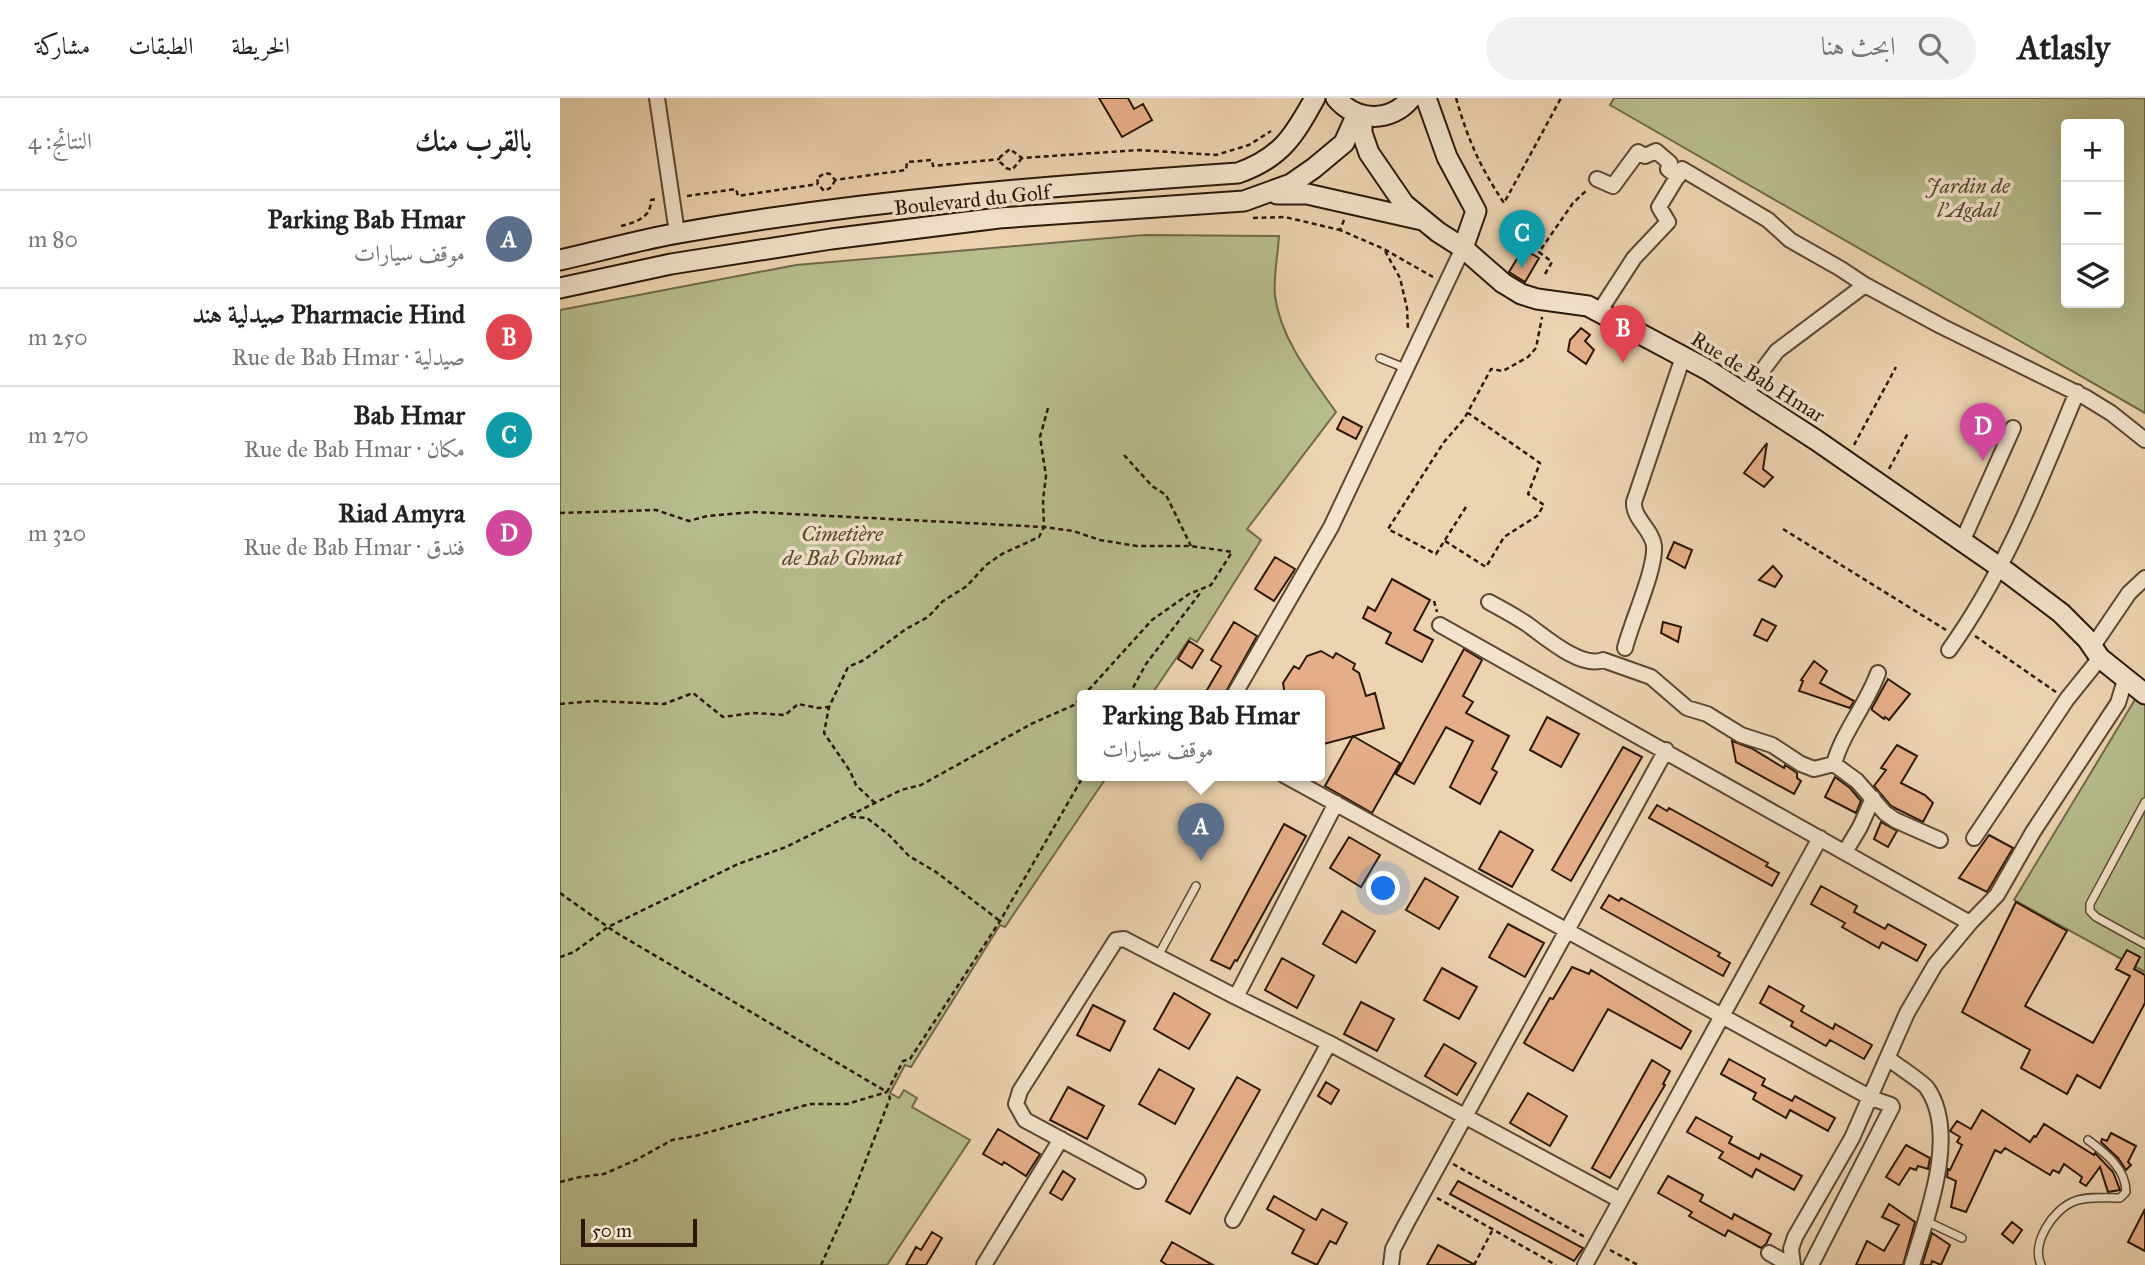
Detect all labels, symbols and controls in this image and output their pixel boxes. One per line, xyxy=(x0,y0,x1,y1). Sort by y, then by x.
search box xyxy=(1486,17,1976,80)
text: Atlasly xyxy=(2018,28,2110,68)
icon: search xyxy=(1914,29,1952,67)
text: ابحث هنا xyxy=(1821,30,1896,62)
text: مشاركة xyxy=(35,31,90,61)
text: الطبقات xyxy=(128,31,194,61)
text: الخريطة xyxy=(232,31,290,61)
map controls xyxy=(2061,119,2124,308)
button: + xyxy=(2061,119,2124,182)
text: بالقرب منك xyxy=(415,123,532,159)
text: النتائج: 4 xyxy=(28,127,92,155)
park label: Jardin de l'Agdal xyxy=(1925,173,2011,223)
street label: Boulevard du Golf xyxy=(893,179,1054,221)
button: − xyxy=(2061,182,2124,245)
text: Parking Bab Hmar xyxy=(268,203,465,235)
pin: C xyxy=(1499,210,1545,268)
text: 80 m xyxy=(28,225,78,253)
text: A xyxy=(501,225,517,253)
text: موقف سيارات xyxy=(354,239,465,267)
button: layers xyxy=(2061,245,2124,308)
text: Pharmacie Hind صيدلية هند xyxy=(192,298,465,330)
pin: B xyxy=(1600,305,1646,363)
text: 250 m xyxy=(28,323,88,351)
text: B xyxy=(501,323,517,351)
street label: Rue de Bab Hmar xyxy=(1686,325,1830,429)
text: صيدلية · Rue de Bab Hmar xyxy=(232,343,465,371)
text: Bab Hmar xyxy=(354,399,465,431)
pin: D xyxy=(1960,403,2006,461)
text: 270 m xyxy=(28,421,89,449)
text: C xyxy=(501,421,517,449)
text: مكان · Rue de Bab Hmar xyxy=(244,435,465,463)
text: Riad Amyra xyxy=(338,497,465,529)
text: 320 m xyxy=(28,519,86,547)
text: D xyxy=(500,519,518,547)
park label: Cimetière de Bab Ghmat xyxy=(781,521,903,571)
text: فندق · Rue de Bab Hmar xyxy=(244,533,465,561)
popup xyxy=(1077,690,1325,781)
text: Parking Bab Hmar xyxy=(1102,699,1300,731)
text: موقف سيارات xyxy=(1102,735,1213,763)
pin: A xyxy=(1178,803,1224,861)
your location xyxy=(1366,871,1400,905)
scale bar xyxy=(581,1216,696,1248)
text: 50 m xyxy=(592,1219,632,1242)

